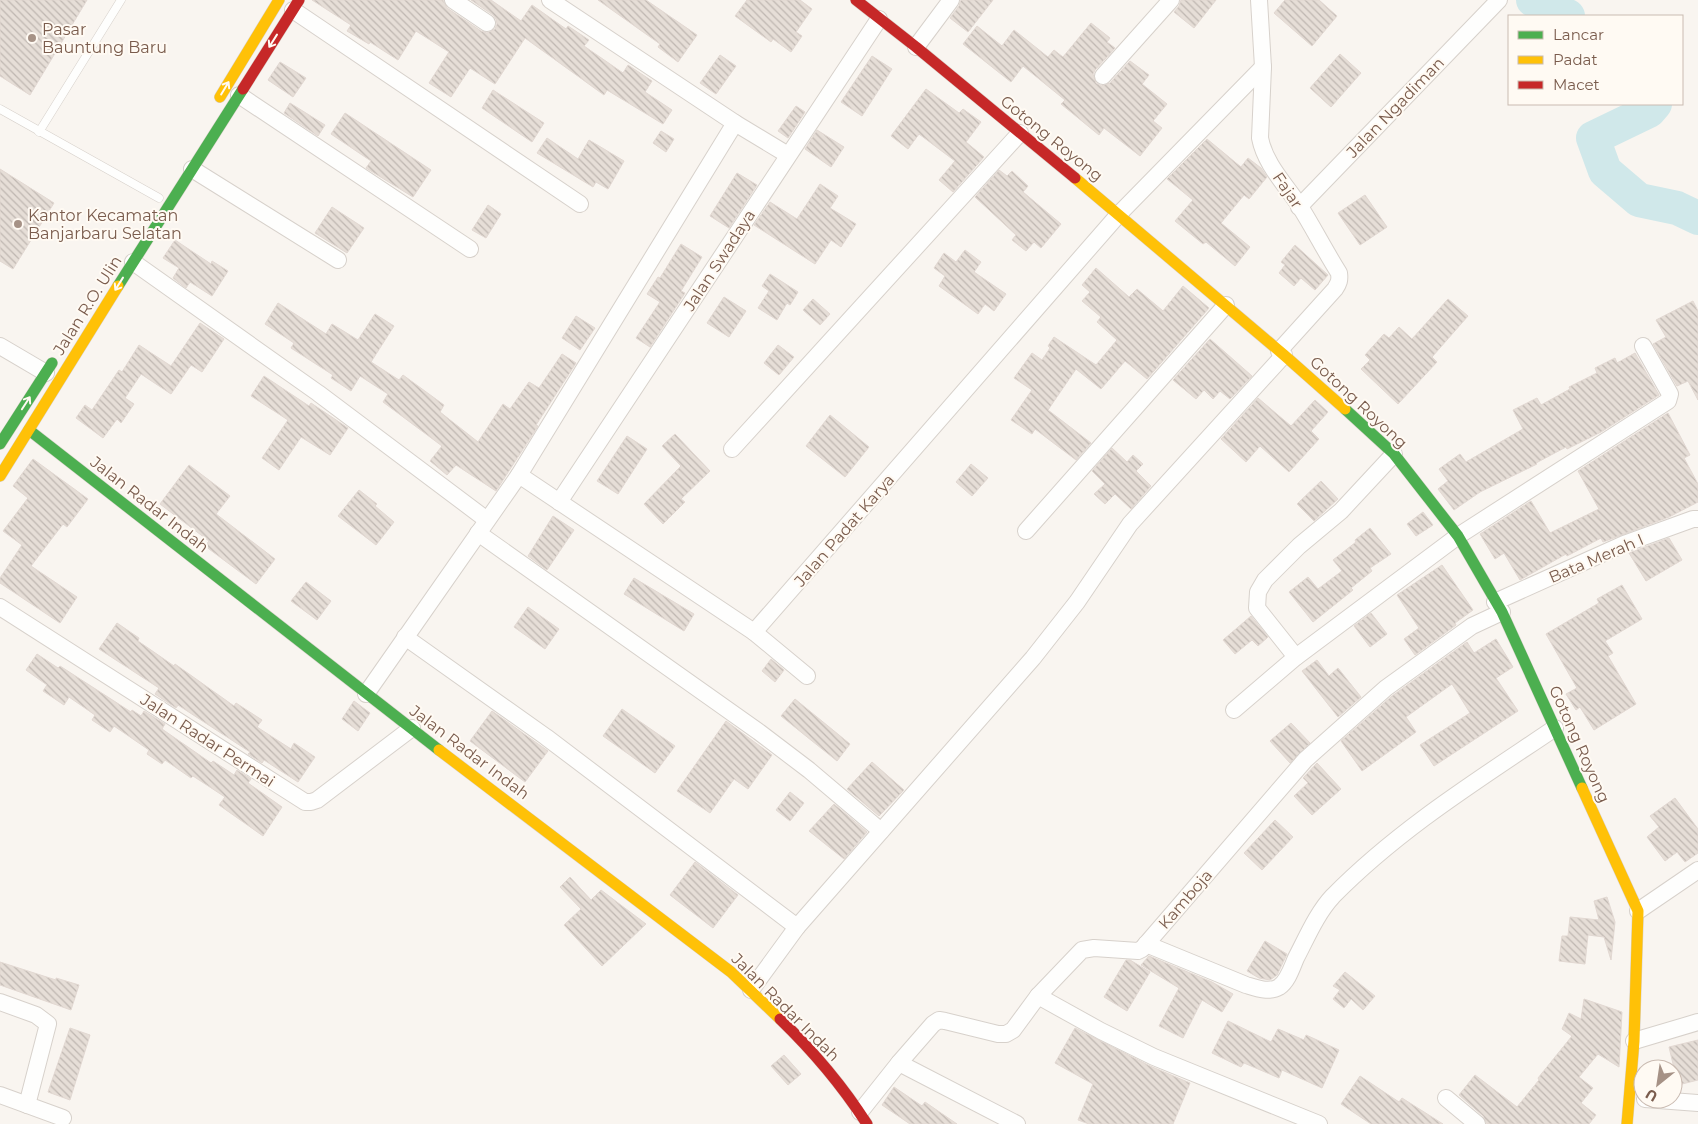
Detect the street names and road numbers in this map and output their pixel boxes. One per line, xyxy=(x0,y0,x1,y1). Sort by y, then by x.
street label: Jalan Ngadiman xyxy=(1342,53,1448,162)
street label: Gotong Royong xyxy=(997,91,1107,185)
street label: Fajar xyxy=(1269,169,1307,212)
street label: Jalan Swadaya xyxy=(679,206,759,315)
street label: Jalan R.O. Ulin xyxy=(49,252,126,359)
street label: Gotong Royong xyxy=(1306,352,1411,452)
street label: Jalan Radar Indah xyxy=(86,452,213,556)
street label: Jalan Padat Karya xyxy=(790,470,898,591)
street label: Bata Merah I xyxy=(1546,530,1647,587)
street label: Gotong Royong xyxy=(1545,683,1614,806)
street label: Jalan Radar Permai xyxy=(136,689,278,791)
street label: Jalan Radar Indah xyxy=(405,701,533,804)
street label: Kamboja xyxy=(1155,866,1216,933)
street label: Jalan Radar Indah xyxy=(727,949,844,1065)

